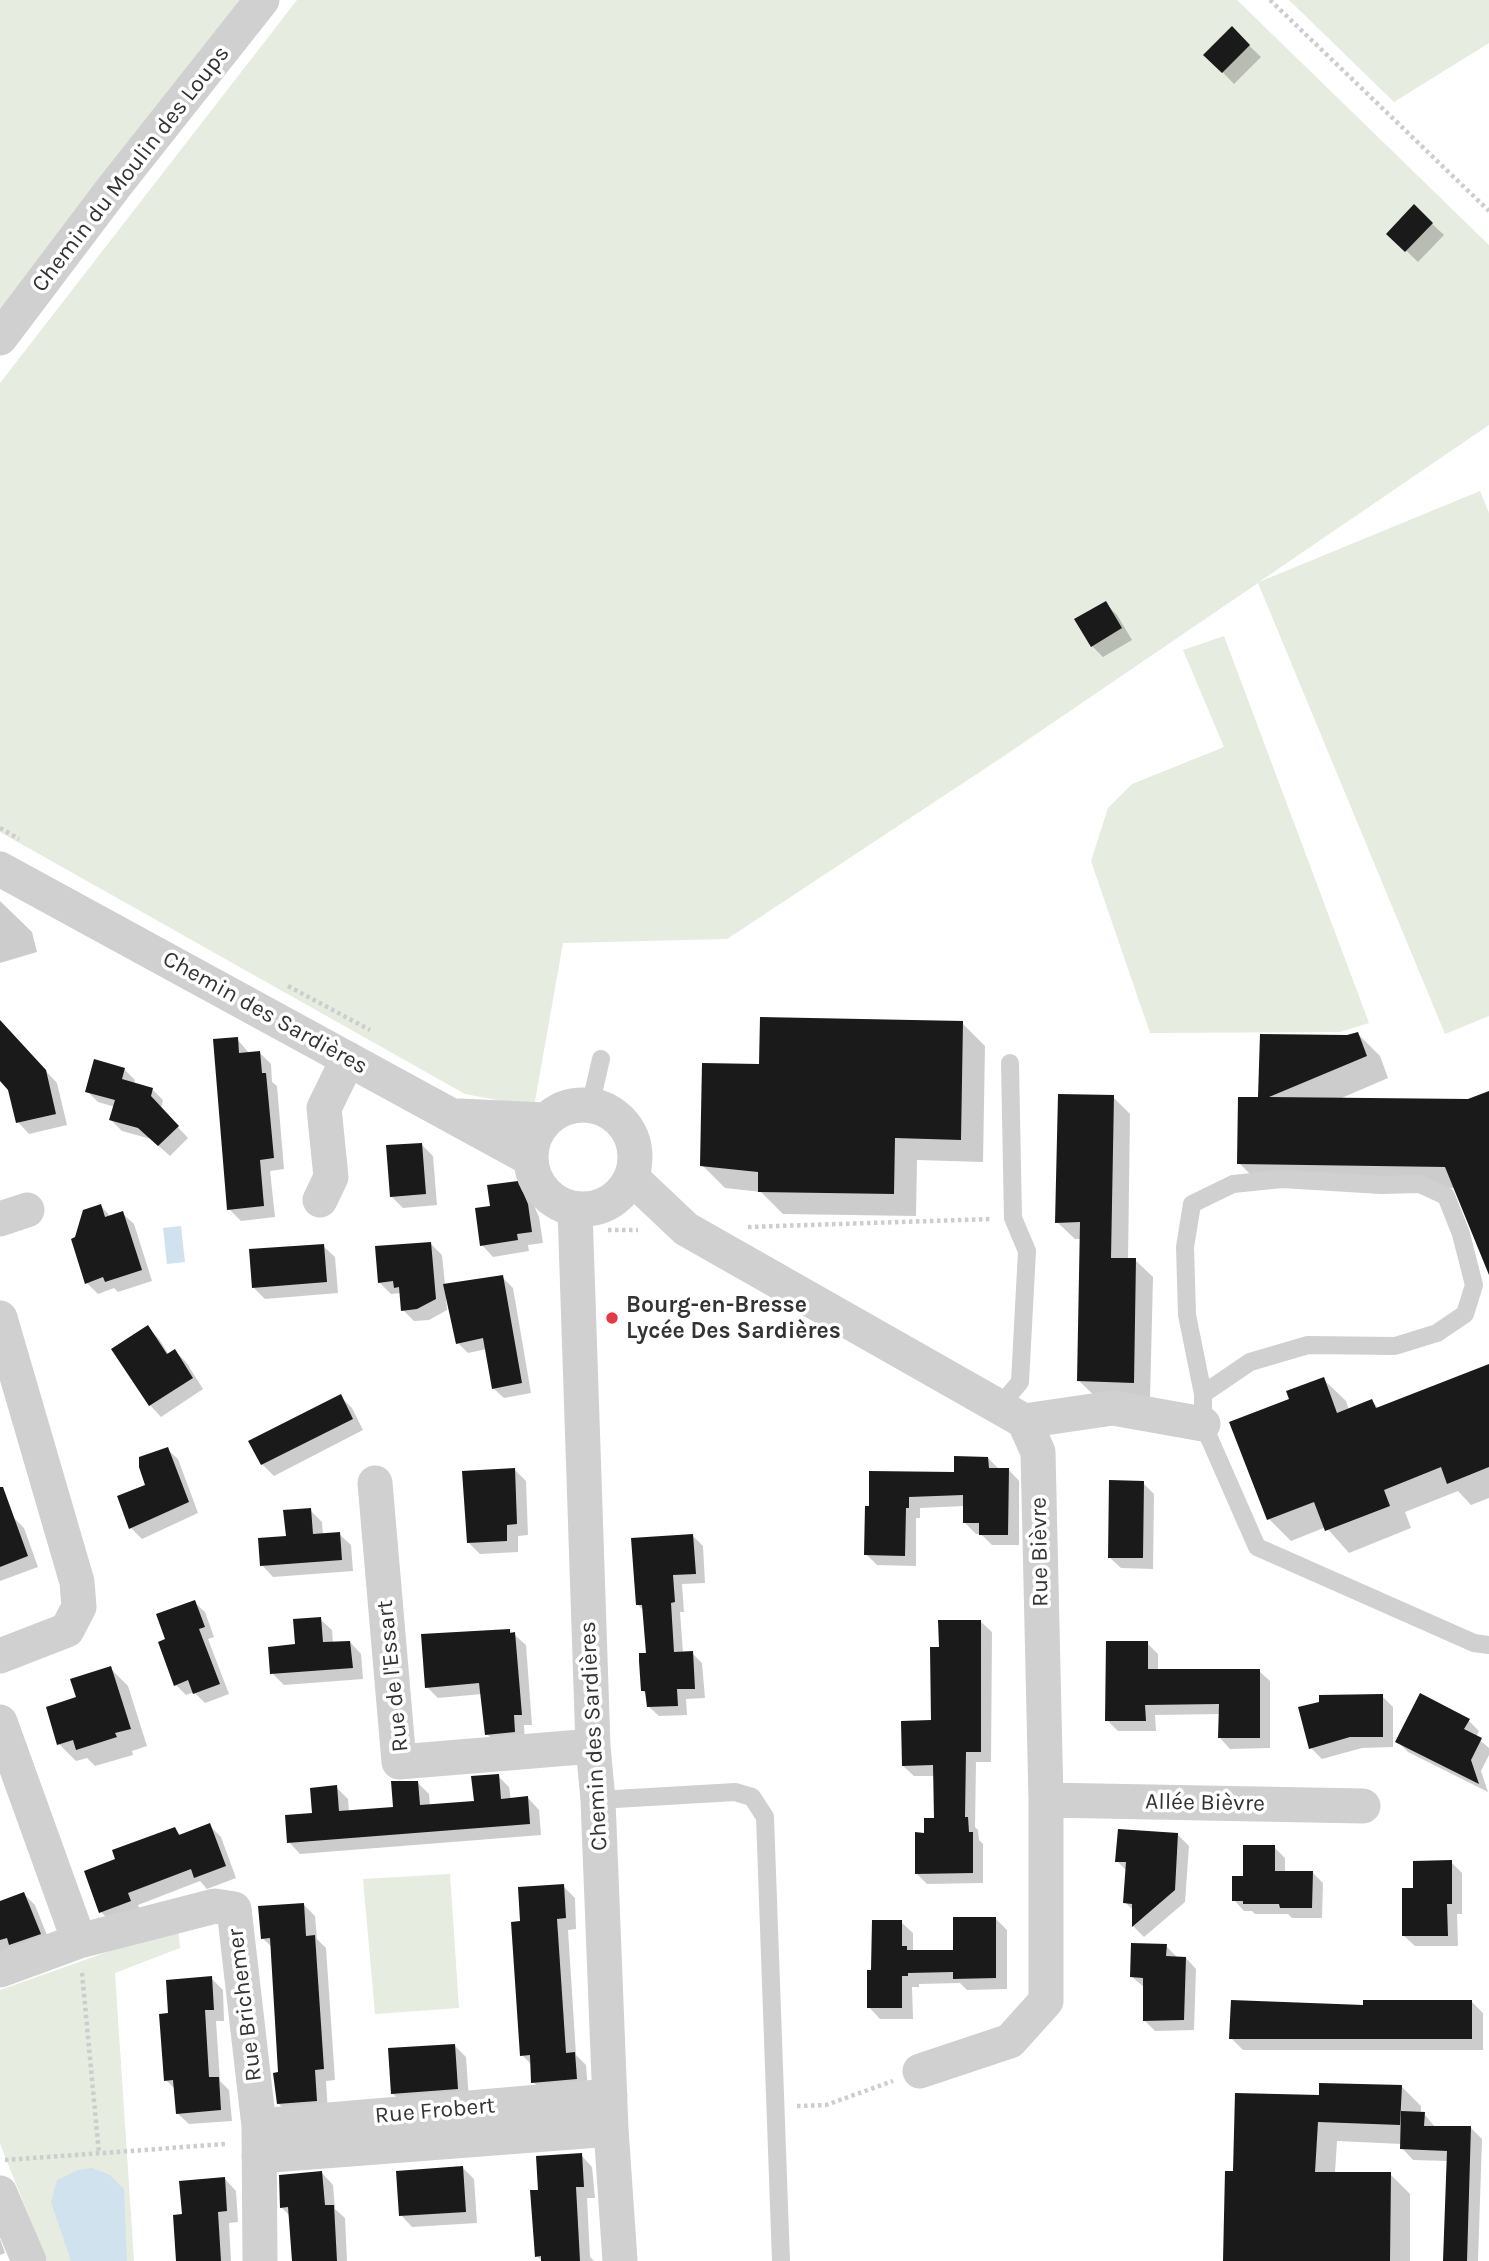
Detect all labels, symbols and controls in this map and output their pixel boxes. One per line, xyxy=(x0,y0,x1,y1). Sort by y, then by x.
street label: Chemin du Moulin des Loups xyxy=(26,40,236,298)
street label: Chemin des Sardières xyxy=(158,945,372,1081)
place label: Bourg-en-Bresse Lycée Des Sardières xyxy=(626,1291,841,1345)
marker: Bourg-en-Bresse Lycée Des Sardières xyxy=(604,1310,620,1326)
street label: Rue Bièvre xyxy=(1025,1497,1055,1607)
street label: Rue de l'Essart xyxy=(371,1599,415,1753)
street label: Chemin des Sardières xyxy=(574,1620,614,1852)
street label: Allée Bièvre xyxy=(1145,1788,1265,1818)
street label: Rue Brichemer xyxy=(222,1927,268,2083)
street label: Rue Frobert xyxy=(374,2092,496,2130)

